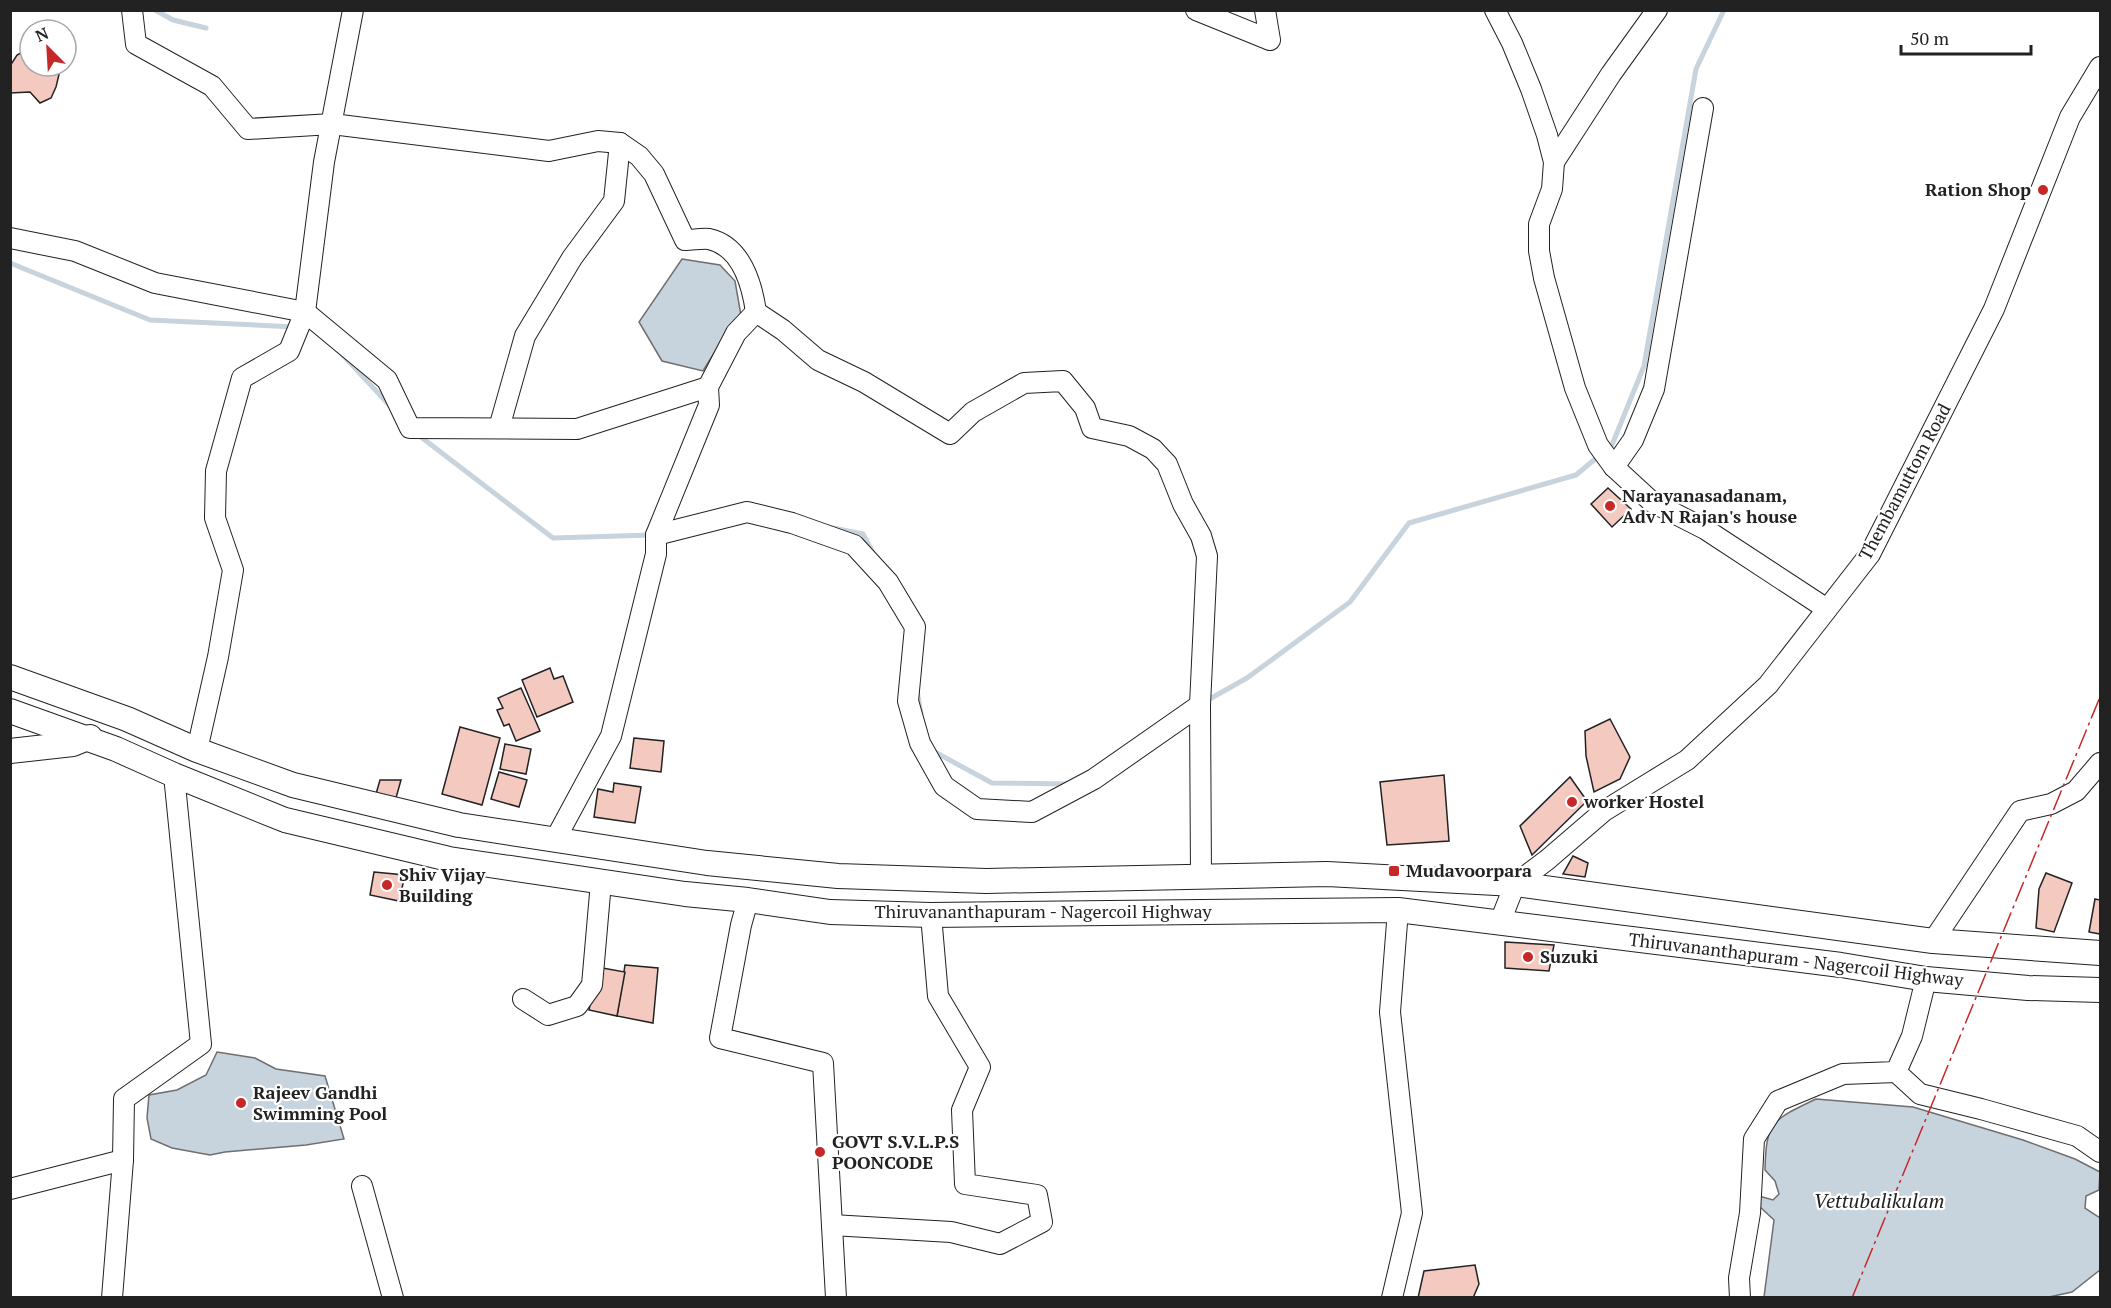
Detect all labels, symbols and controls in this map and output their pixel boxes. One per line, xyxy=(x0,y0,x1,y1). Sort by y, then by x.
north arrow xyxy=(18,18,78,78)
scale bar xyxy=(1901,18,2032,56)
text: N xyxy=(32,22,52,47)
text: 50 m xyxy=(1910,26,1950,50)
place label: Ration Shop xyxy=(1925,177,2031,201)
marker: Ration Shop xyxy=(2036,183,2050,197)
street label: Thembamuttom Road xyxy=(1853,399,1956,564)
place label: Narayanasadanam, Adv N Rajan's house xyxy=(1622,483,1798,528)
marker: Narayanasadanam, Adv N Rajan's house xyxy=(1603,499,1617,513)
place label: worker Hostel xyxy=(1583,789,1704,813)
marker: worker Hostel xyxy=(1565,795,1579,809)
place label: Mudavoorpara xyxy=(1406,858,1532,882)
place label: Shiv Vijay Building xyxy=(399,862,486,907)
marker: Mudavoorpara xyxy=(1387,864,1401,878)
marker: Shiv Vijay Building xyxy=(380,878,394,892)
street label: Thiruvananthapuram - Nagercoil Highway xyxy=(874,899,1212,923)
street label: Thiruvananthapuram - Nagercoil Highway xyxy=(1627,927,1966,992)
place label: Suzuki xyxy=(1540,944,1598,968)
marker: Suzuki xyxy=(1521,950,1535,964)
place label: Rajeev Gandhi Swimming Pool xyxy=(253,1080,387,1125)
marker: Rajeev Gandhi Swimming Pool xyxy=(234,1096,248,1110)
place label: GOVT S.V.L.P.S POONCODE xyxy=(832,1129,959,1174)
marker: GOVT S.V.L.P.S POONCODE xyxy=(813,1145,827,1159)
water label: Vettubalikulam xyxy=(1814,1187,1944,1214)

